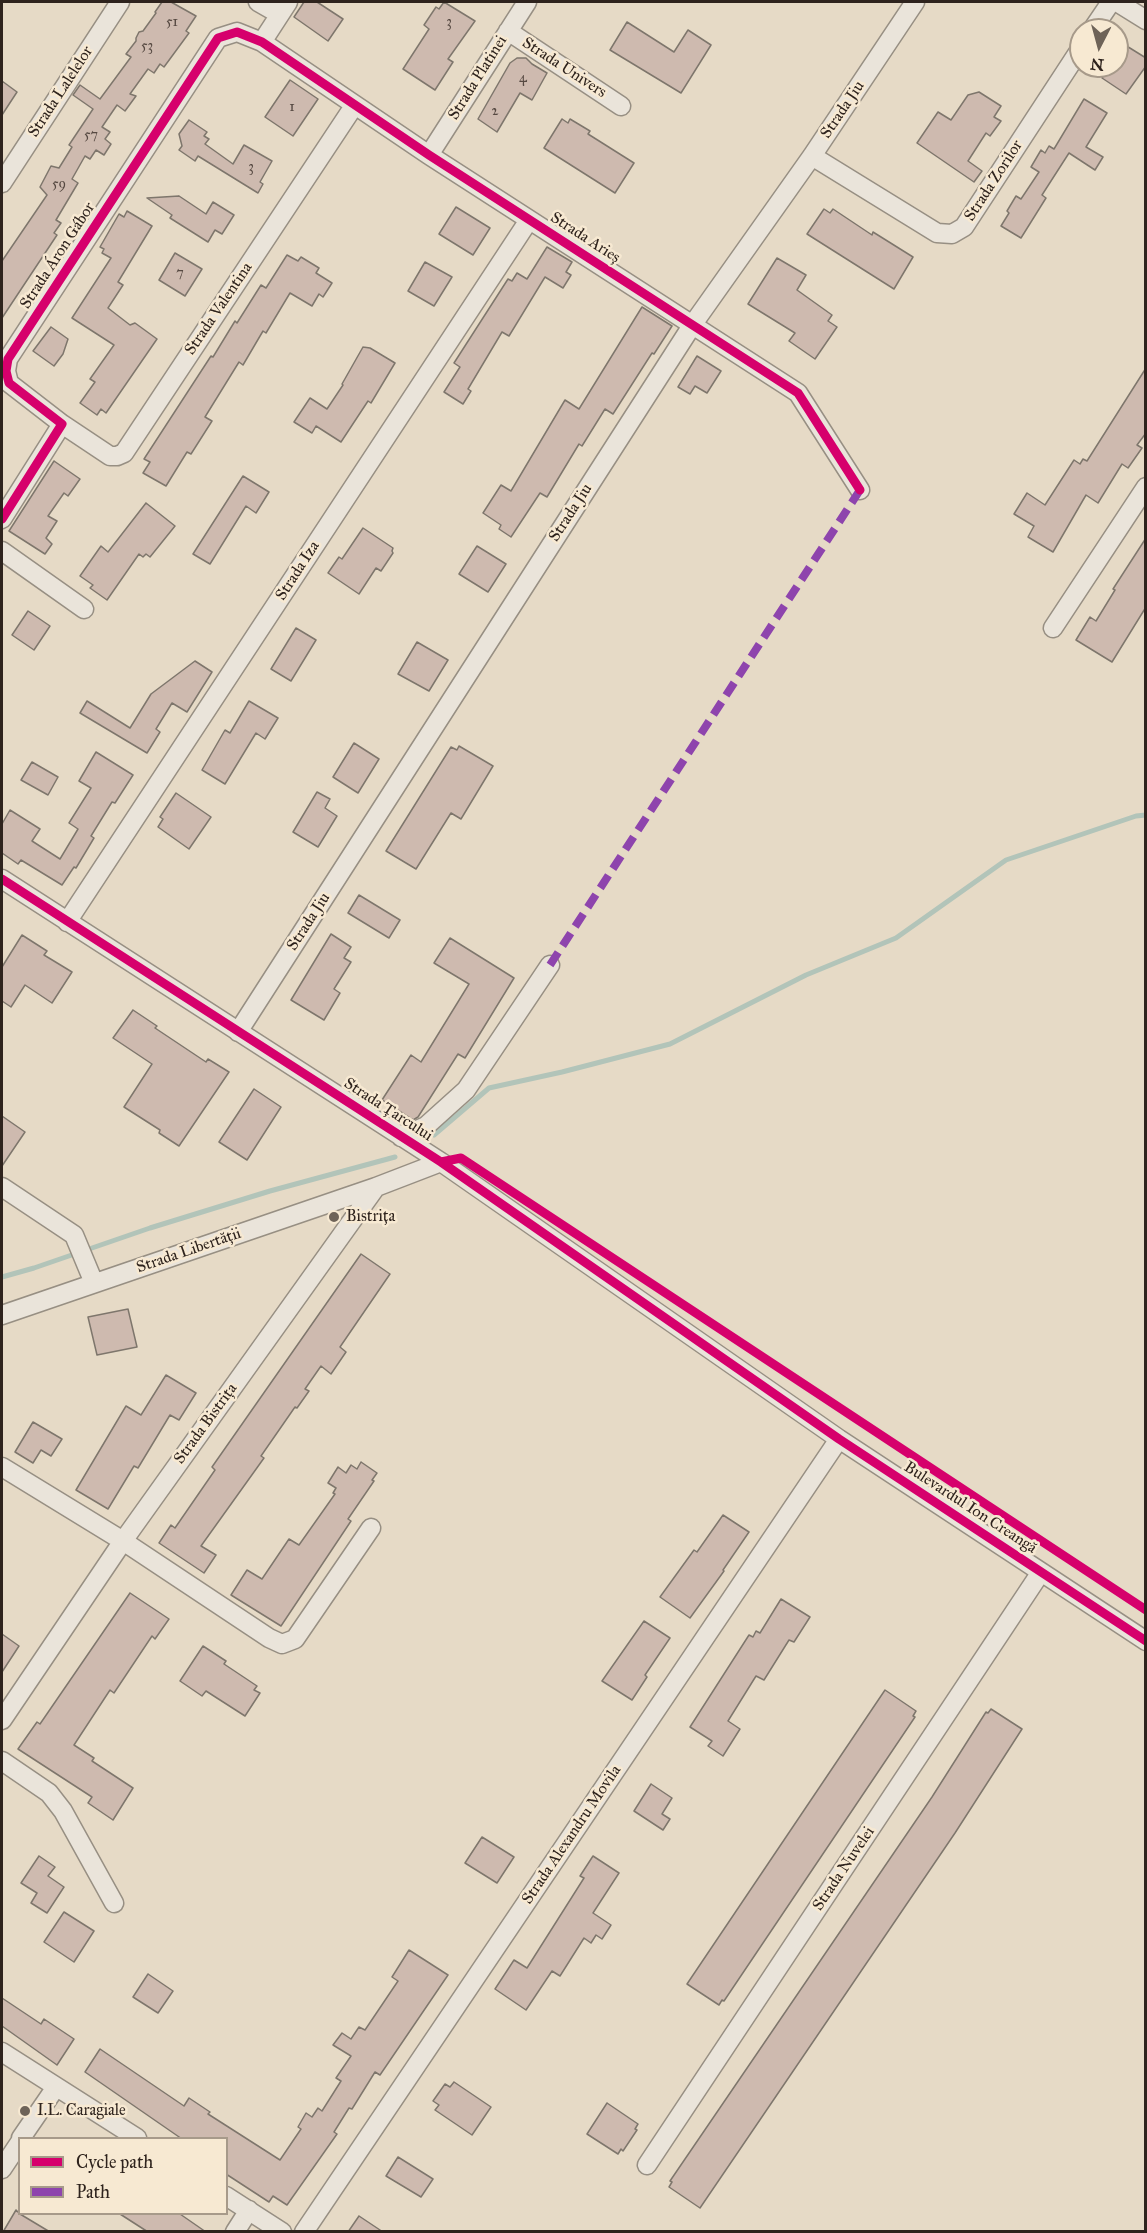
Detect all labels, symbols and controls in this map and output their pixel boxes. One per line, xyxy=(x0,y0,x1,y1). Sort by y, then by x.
house number: 51 xyxy=(166,15,178,31)
house number: 3 xyxy=(446,15,452,31)
north arrow xyxy=(1069,18,1129,78)
street label: Strada Platinei xyxy=(444,32,512,124)
street label: Strada Univers xyxy=(518,34,610,102)
house number: 53 xyxy=(141,39,153,55)
street label: Strada Lalelelor xyxy=(24,43,98,141)
text: N xyxy=(1090,54,1105,75)
house number: 4 xyxy=(519,71,527,87)
street label: Strada Jiu xyxy=(817,78,869,142)
house number: 1 xyxy=(289,100,295,116)
house number: 2 xyxy=(492,104,498,120)
house number: 57 xyxy=(84,128,98,144)
street label: Strada Zorilor xyxy=(961,137,1027,225)
house number: 3 xyxy=(248,160,254,176)
house number: 59 xyxy=(52,177,66,193)
street label: Strada Áron Gábor xyxy=(16,199,100,313)
street label: Strada Arieș xyxy=(546,208,624,268)
street label: Strada Valentina xyxy=(181,259,257,359)
house number: 7 xyxy=(176,266,184,282)
street label: Strada Jiu xyxy=(545,480,597,546)
street label: Strada Iza xyxy=(272,538,324,604)
street label: Strada Jiu xyxy=(283,889,335,955)
street label: Strada Țarcului xyxy=(340,1074,436,1146)
place label: Bistrița xyxy=(346,1207,395,1227)
marker: Bistrița xyxy=(327,1210,341,1224)
street label: Strada Libertății xyxy=(134,1224,244,1278)
street label: Strada Bistrița xyxy=(170,1380,242,1468)
street label: Bulevardul Ion Creangă xyxy=(900,1458,1040,1558)
street label: Strada Alexandru Movila xyxy=(518,1762,626,1908)
street label: Strada Nuvelei xyxy=(809,1823,879,1915)
place label: I.L. Caragiale xyxy=(37,2101,126,2121)
marker: I.L. Caragiale xyxy=(18,2104,32,2118)
legend xyxy=(18,2137,228,2215)
text: Cycle path xyxy=(76,2151,153,2173)
text: Path xyxy=(76,2181,110,2203)

